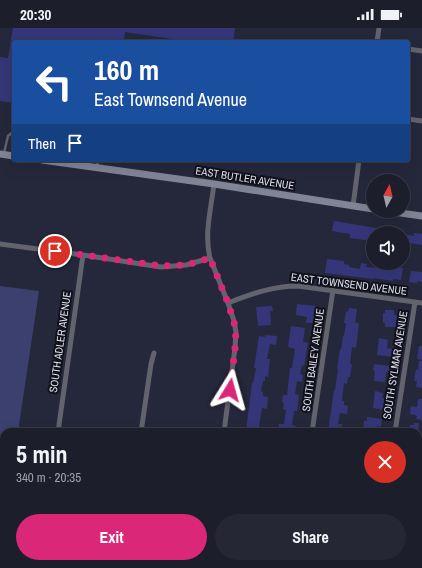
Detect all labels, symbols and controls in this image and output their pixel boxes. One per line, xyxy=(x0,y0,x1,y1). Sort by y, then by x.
text: 20:30 xyxy=(20,4,51,25)
text: 160 m xyxy=(94,51,159,89)
icon: left xyxy=(28,56,80,108)
text: East Townsend Avenue xyxy=(94,87,247,112)
icon: arrive xyxy=(64,132,86,154)
text: Then xyxy=(28,133,56,154)
street label: EAST BUTLER AVENUE xyxy=(195,163,295,193)
north arrow xyxy=(366,174,410,218)
map controls xyxy=(366,174,410,270)
button: sound xyxy=(366,226,410,270)
pin xyxy=(38,234,72,268)
icon: arrive xyxy=(44,240,66,262)
street label: EAST TOWNSEND AVENUE xyxy=(290,270,408,298)
street label: SOUTH ADLER AVENUE xyxy=(46,290,74,394)
street label: SOUTH BAILEY AVENUE xyxy=(299,308,327,412)
street label: SOUTH SYLMAR AVENUE xyxy=(380,310,410,420)
position arrow xyxy=(209,369,251,411)
text: 5 min xyxy=(16,438,67,470)
button: close xyxy=(364,441,406,483)
text: 340 m · 20:35 xyxy=(16,469,81,486)
button: Exit xyxy=(16,514,207,560)
button: Share xyxy=(215,514,406,560)

